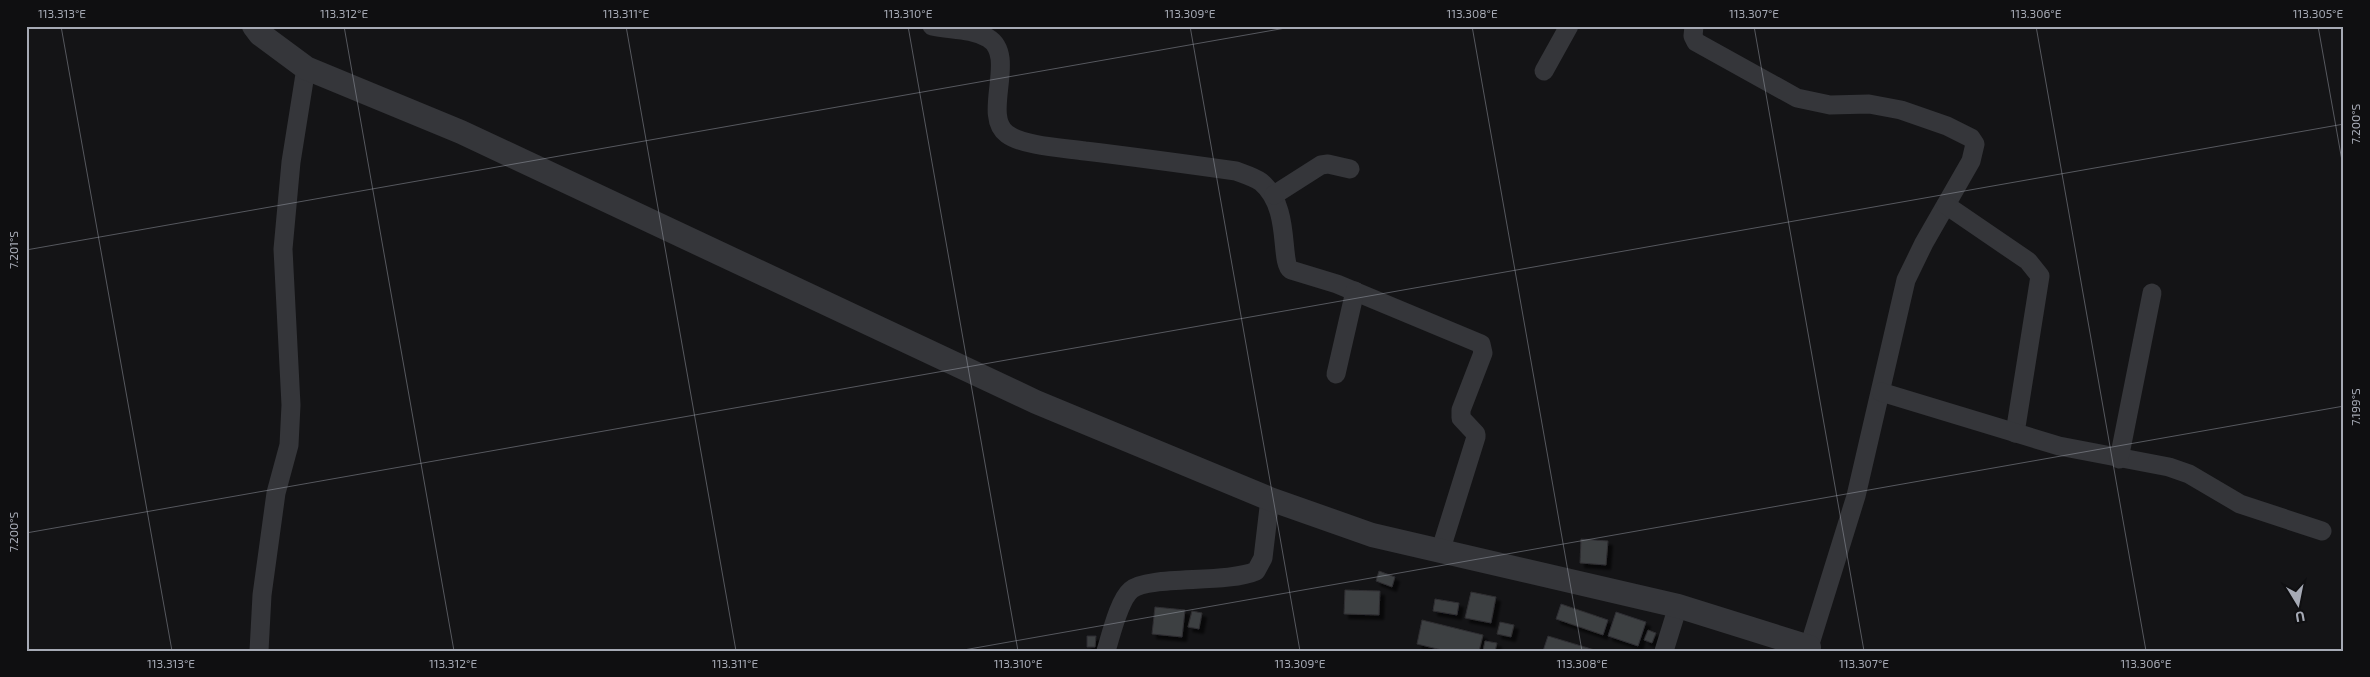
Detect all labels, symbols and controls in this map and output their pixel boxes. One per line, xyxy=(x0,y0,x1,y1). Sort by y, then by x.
text: 113.313°E xyxy=(38,6,86,20)
text: 113.312°E xyxy=(320,6,368,20)
text: 113.311°E xyxy=(603,6,649,20)
text: 113.310°E xyxy=(884,6,933,20)
text: 113.309°E xyxy=(1165,6,1216,20)
text: 113.308°E xyxy=(1446,6,1498,20)
text: 113.307°E xyxy=(1729,6,1779,20)
text: 113.306°E xyxy=(2011,6,2062,20)
text: 113.305°E xyxy=(2293,6,2343,20)
text: 7.200°S xyxy=(2348,103,2362,144)
text: 7.201°S xyxy=(6,231,20,269)
text: 7.199°S xyxy=(2348,388,2362,426)
text: 7.200°S xyxy=(6,511,20,552)
north arrow xyxy=(2272,580,2322,630)
text: U xyxy=(2294,608,2307,627)
text: 113.313°E xyxy=(147,656,195,670)
text: 113.312°E xyxy=(429,656,477,670)
text: 113.311°E xyxy=(712,656,758,670)
text: 113.310°E xyxy=(994,656,1043,670)
text: 113.309°E xyxy=(1275,656,1326,670)
text: 113.308°E xyxy=(1556,656,1608,670)
text: 113.307°E xyxy=(1839,656,1889,670)
text: 113.306°E xyxy=(2121,656,2172,670)

